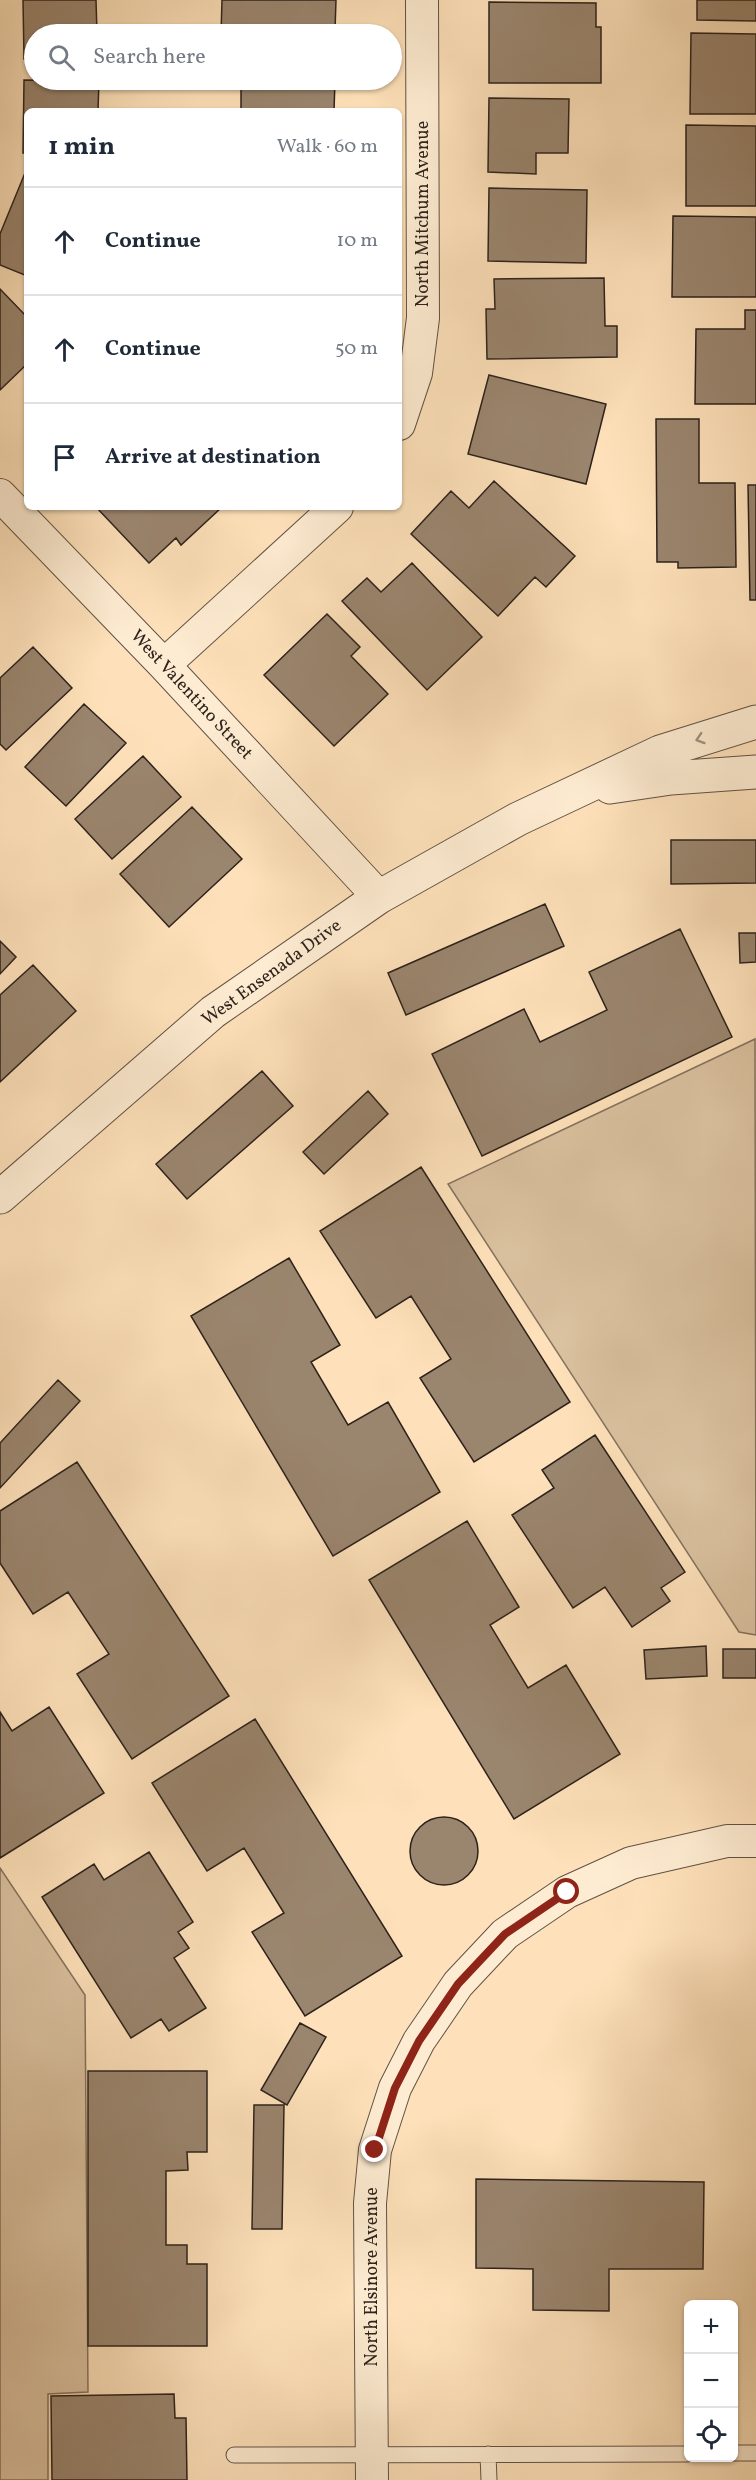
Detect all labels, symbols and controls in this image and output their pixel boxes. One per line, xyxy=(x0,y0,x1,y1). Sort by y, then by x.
search box xyxy=(24,24,402,90)
icon: search xyxy=(45,41,78,74)
text: Search here xyxy=(93,42,206,73)
street label: North Mitchum Avenue xyxy=(411,121,436,307)
text: 1 min xyxy=(48,129,115,165)
text: Walk · 60 m xyxy=(277,133,378,161)
icon: ahead xyxy=(48,225,81,258)
text: Continue xyxy=(105,226,201,257)
text: 10 m xyxy=(337,227,378,255)
icon: ahead xyxy=(48,333,81,366)
text: Continue xyxy=(105,334,201,365)
text: 50 m xyxy=(335,335,378,363)
icon: arrive xyxy=(48,441,81,474)
text: Arrive at destination xyxy=(105,442,321,473)
street label: West Valentino Street xyxy=(124,625,258,765)
one-way arrow xyxy=(695,731,706,744)
street label: West Ensenada Drive xyxy=(197,914,347,1032)
route start xyxy=(553,1878,579,1904)
route end xyxy=(361,2136,387,2162)
street label: North Elsinore Avenue xyxy=(360,2187,385,2367)
map controls xyxy=(684,2300,738,2462)
button: + xyxy=(684,2300,738,2354)
button: − xyxy=(684,2354,738,2408)
button: locate xyxy=(684,2408,738,2462)

